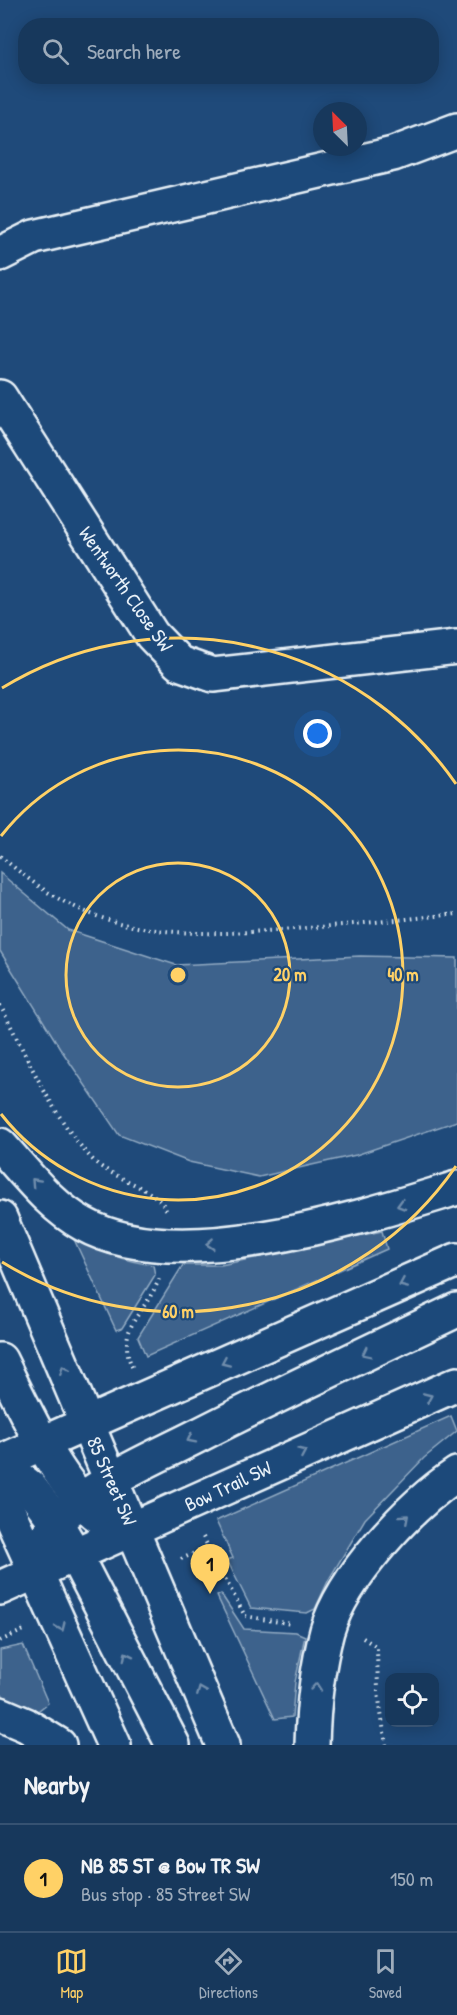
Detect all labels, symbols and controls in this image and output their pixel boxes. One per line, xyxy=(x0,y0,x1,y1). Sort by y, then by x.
search box xyxy=(18,18,439,84)
icon: search xyxy=(39,35,72,68)
text: Search here xyxy=(87,36,181,66)
north arrow xyxy=(313,102,367,156)
street label: Wentworth Close SW xyxy=(73,521,180,657)
your location xyxy=(303,719,332,748)
text: 20 m xyxy=(274,962,306,987)
text: 40 m xyxy=(387,962,419,987)
centre of rings xyxy=(168,965,188,985)
one-way arrow xyxy=(31,1178,42,1189)
one-way arrow xyxy=(396,1198,407,1210)
one-way arrow xyxy=(206,1237,215,1250)
one-way arrow xyxy=(399,1276,410,1288)
text: 60 m xyxy=(162,1299,194,1324)
one-way arrow xyxy=(362,1346,373,1358)
one-way arrow xyxy=(220,1354,231,1366)
one-way arrow xyxy=(59,1365,71,1376)
one-way arrow xyxy=(421,1392,432,1404)
street label: 85 Street SW xyxy=(81,1432,144,1530)
one-way arrow xyxy=(187,1432,198,1443)
one-way arrow xyxy=(295,1448,306,1460)
street label: Bow Trail SW xyxy=(180,1453,276,1517)
one-way arrow xyxy=(398,1514,408,1525)
pin: 1 xyxy=(190,1544,230,1594)
one-way arrow xyxy=(53,1620,65,1631)
one-way arrow xyxy=(123,1651,134,1662)
map controls xyxy=(385,1673,439,1727)
button: locate xyxy=(385,1673,439,1727)
one-way arrow xyxy=(309,1682,322,1691)
one-way arrow xyxy=(196,1686,208,1697)
text: Nearby xyxy=(24,1767,90,1802)
text: NB 85 ST @ Bow TR SW xyxy=(81,1850,260,1880)
text: 1 xyxy=(40,1865,47,1892)
text: 150 m xyxy=(390,1865,433,1892)
text: Bus stop · 85 Street SW xyxy=(81,1880,250,1907)
tab: Map xyxy=(55,1945,88,2003)
tab: Directions xyxy=(199,1945,258,2003)
tab: Saved xyxy=(369,1945,402,2003)

